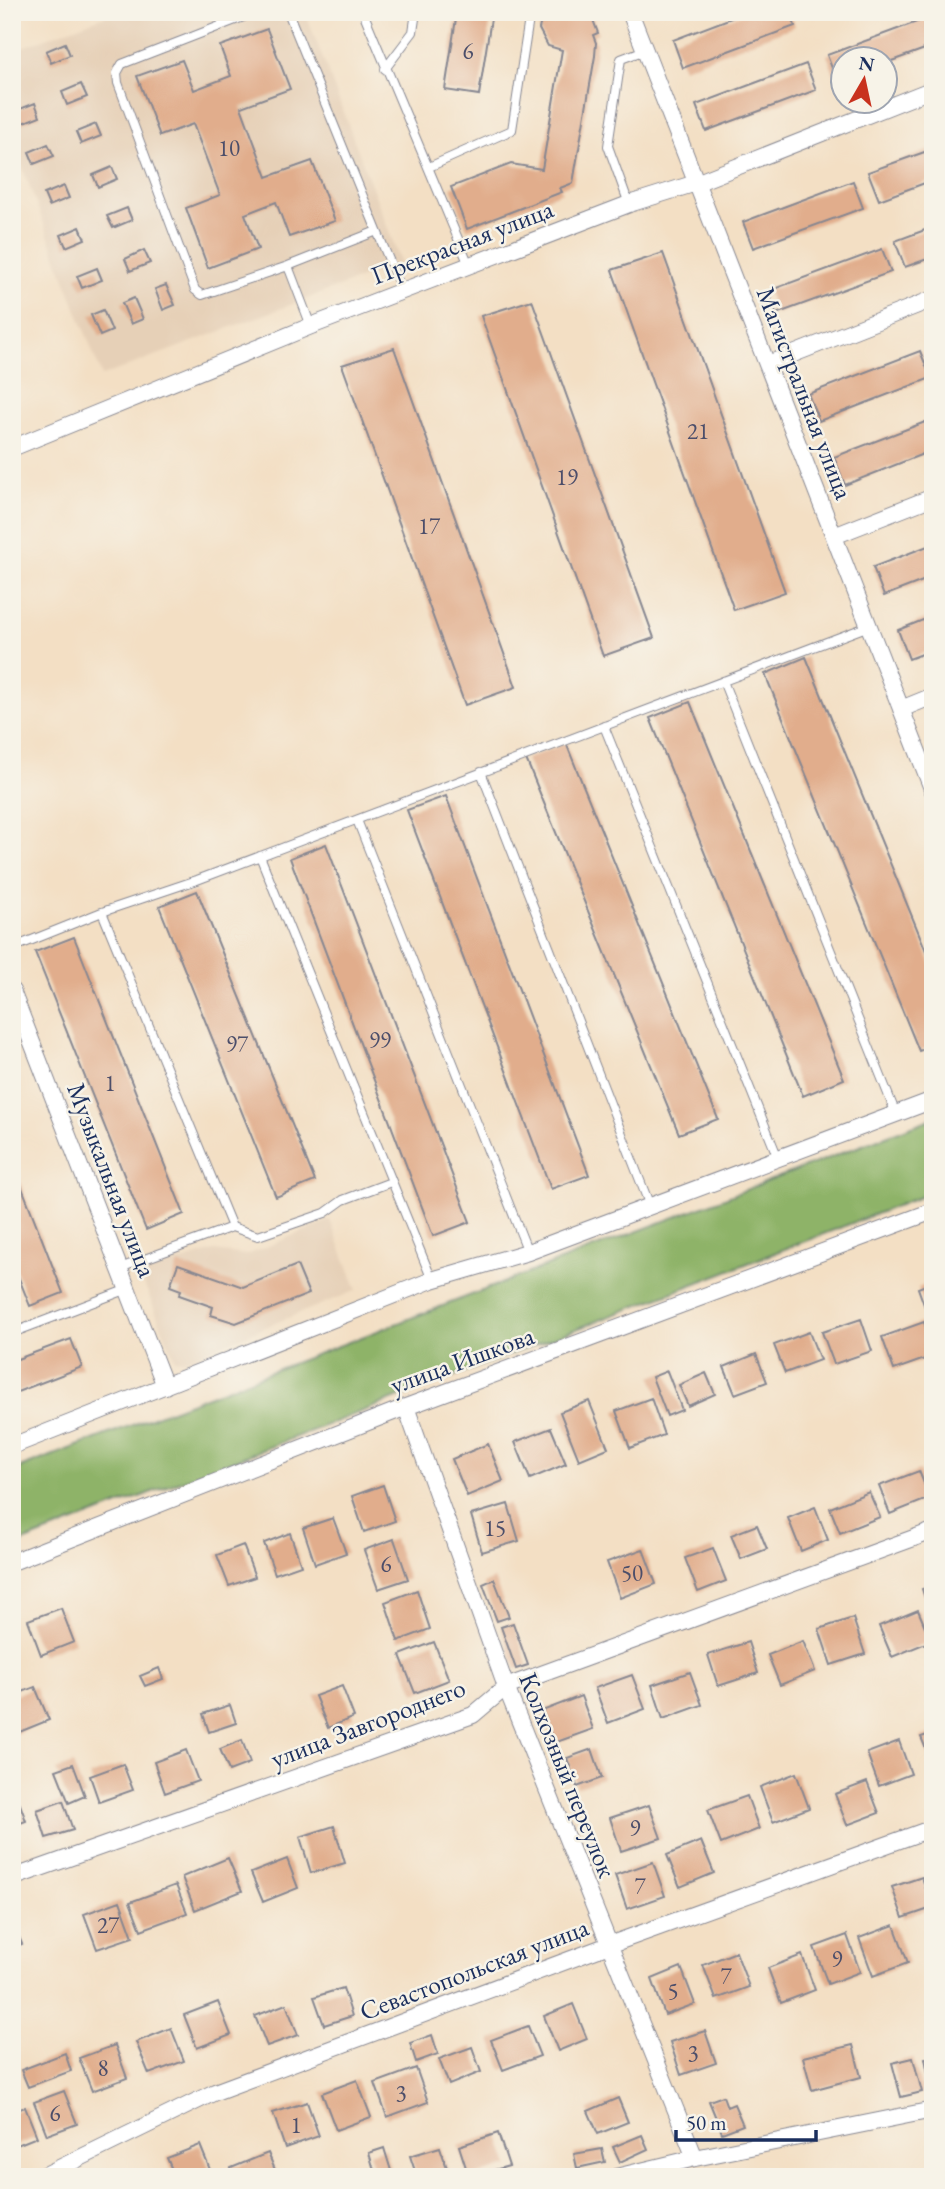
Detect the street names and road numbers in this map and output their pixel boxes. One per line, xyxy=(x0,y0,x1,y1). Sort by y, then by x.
street label: Прекрасная улица xyxy=(366,191,559,292)
street label: Магистральная улица xyxy=(749,282,861,505)
street label: Музыкальная улица xyxy=(59,1078,165,1283)
street label: улица Ишкова xyxy=(385,1318,539,1402)
street label: Колхозный переулок xyxy=(511,1668,625,1883)
street label: улица Завгороднего xyxy=(266,1670,470,1776)
street label: Севастопольская улица xyxy=(355,1909,594,2028)

